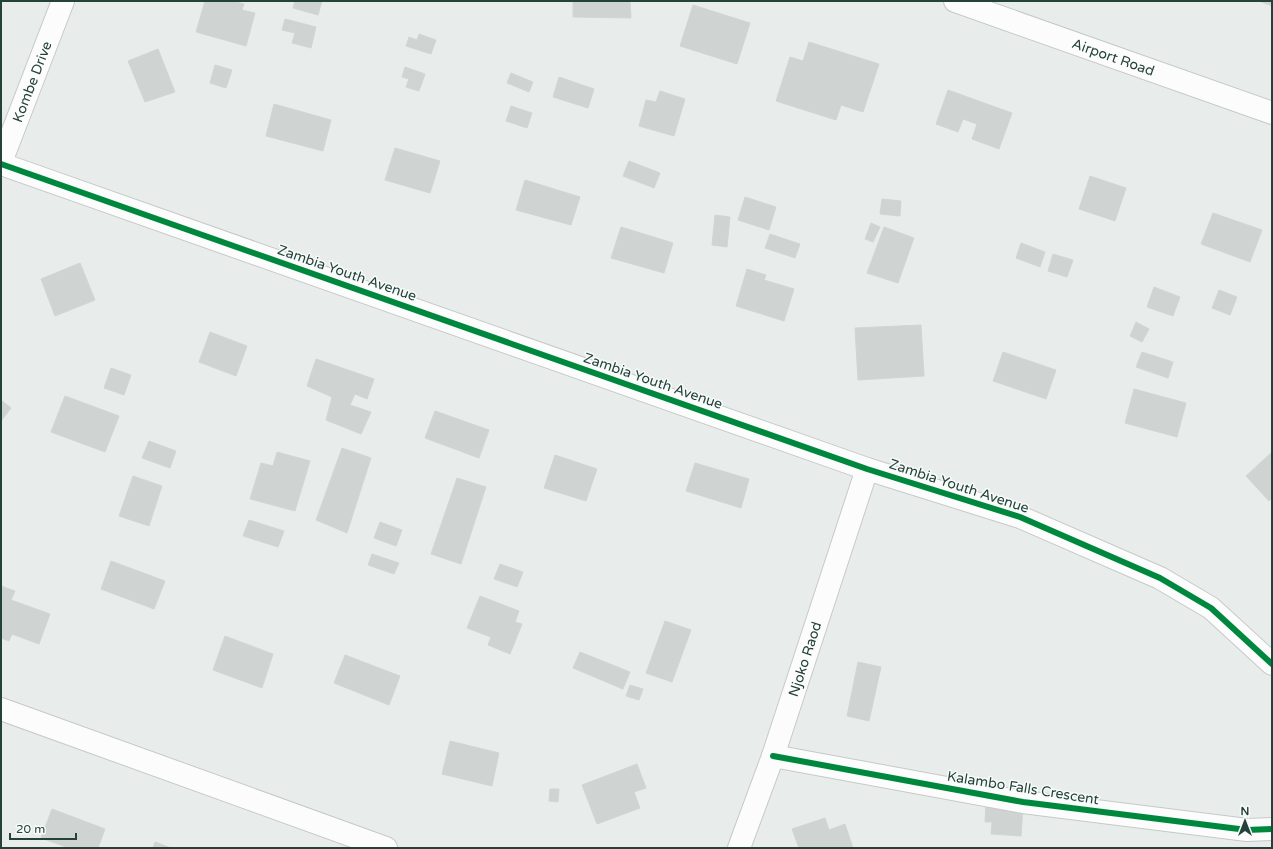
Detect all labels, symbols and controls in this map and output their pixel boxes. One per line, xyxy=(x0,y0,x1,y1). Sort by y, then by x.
street label: Airport Road xyxy=(1070,35,1157,79)
street label: Kombe Drive xyxy=(9,39,55,125)
street label: Zambia Youth Avenue xyxy=(275,241,419,305)
street label: Zambia Youth Avenue xyxy=(581,349,725,413)
street label: Zambia Youth Avenue xyxy=(887,455,1031,517)
street label: Njoko Raod xyxy=(784,619,825,699)
street label: Kalambo Falls Crescent xyxy=(946,768,1101,809)
north arrow xyxy=(1225,801,1265,841)
text: N xyxy=(1241,805,1249,818)
scale bar xyxy=(10,815,76,841)
text: 20 m xyxy=(16,822,45,836)

